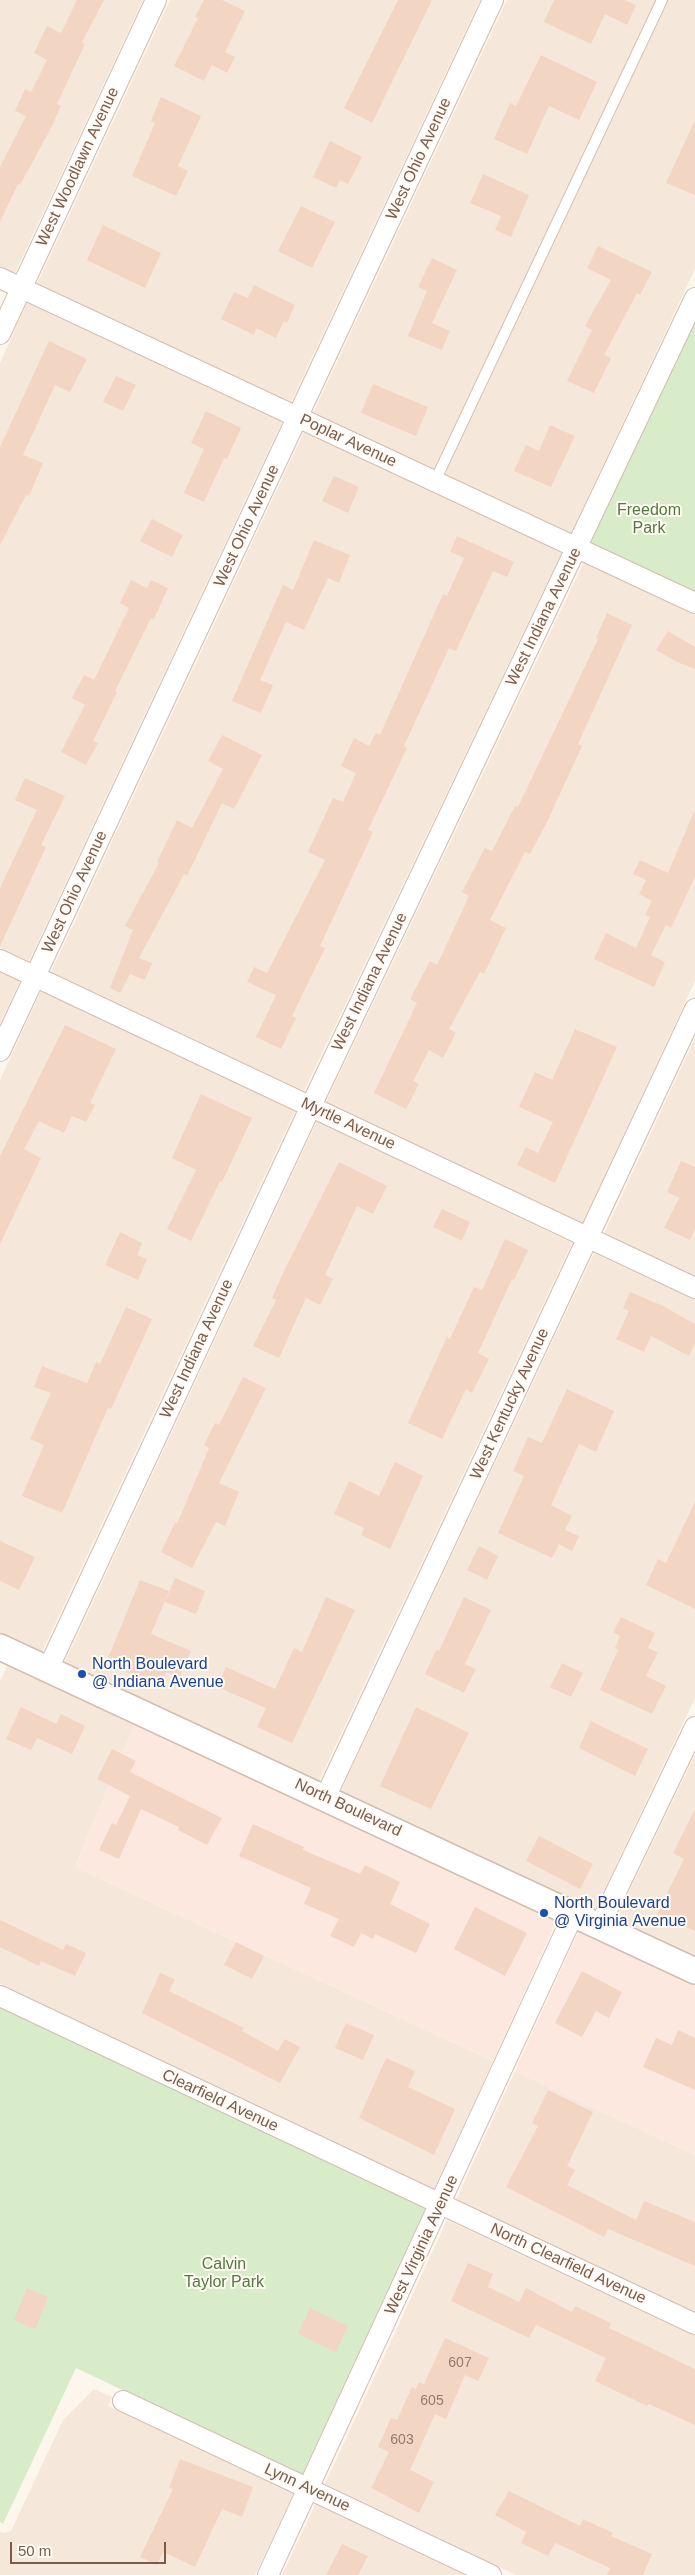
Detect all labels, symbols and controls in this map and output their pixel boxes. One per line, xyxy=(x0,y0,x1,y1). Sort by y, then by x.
street label: West Woodlawn Avenue xyxy=(33,84,123,250)
street label: West Ohio Avenue xyxy=(382,95,456,223)
street label: Poplar Avenue xyxy=(297,410,399,472)
street label: West Ohio Avenue xyxy=(210,462,284,590)
park label: Freedom Park xyxy=(617,501,681,539)
street label: West Indiana Avenue xyxy=(502,545,586,689)
street label: West Ohio Avenue xyxy=(38,828,112,956)
street label: West Indiana Avenue xyxy=(328,910,412,1054)
street label: Myrtle Avenue xyxy=(298,1094,398,1154)
street label: West Indiana Avenue xyxy=(156,1276,238,1422)
street label: West Kentucky Avenue xyxy=(466,1325,554,1483)
place label: North Boulevard @ Indiana Avenue xyxy=(92,1655,224,1693)
marker: North Boulevard @ Indiana Avenue xyxy=(76,1668,88,1680)
street label: North Boulevard xyxy=(292,1775,404,1841)
place label: North Boulevard @ Virginia Avenue xyxy=(554,1894,686,1932)
marker: North Boulevard @ Virginia Avenue xyxy=(538,1907,550,1919)
street label: Clearfield Avenue xyxy=(159,2066,281,2136)
street label: West Virginia Avenue xyxy=(381,2172,463,2318)
street label: North Clearfield Avenue xyxy=(487,2219,649,2309)
park label: Calvin Taylor Park xyxy=(184,2255,264,2293)
house number: 607 xyxy=(448,2355,472,2371)
house number: 605 xyxy=(420,2393,444,2409)
house number: 603 xyxy=(390,2432,414,2448)
street label: Lynn Avenue xyxy=(261,2460,353,2516)
scale bar xyxy=(12,2532,169,2564)
text: 50 m xyxy=(18,2542,51,2559)

